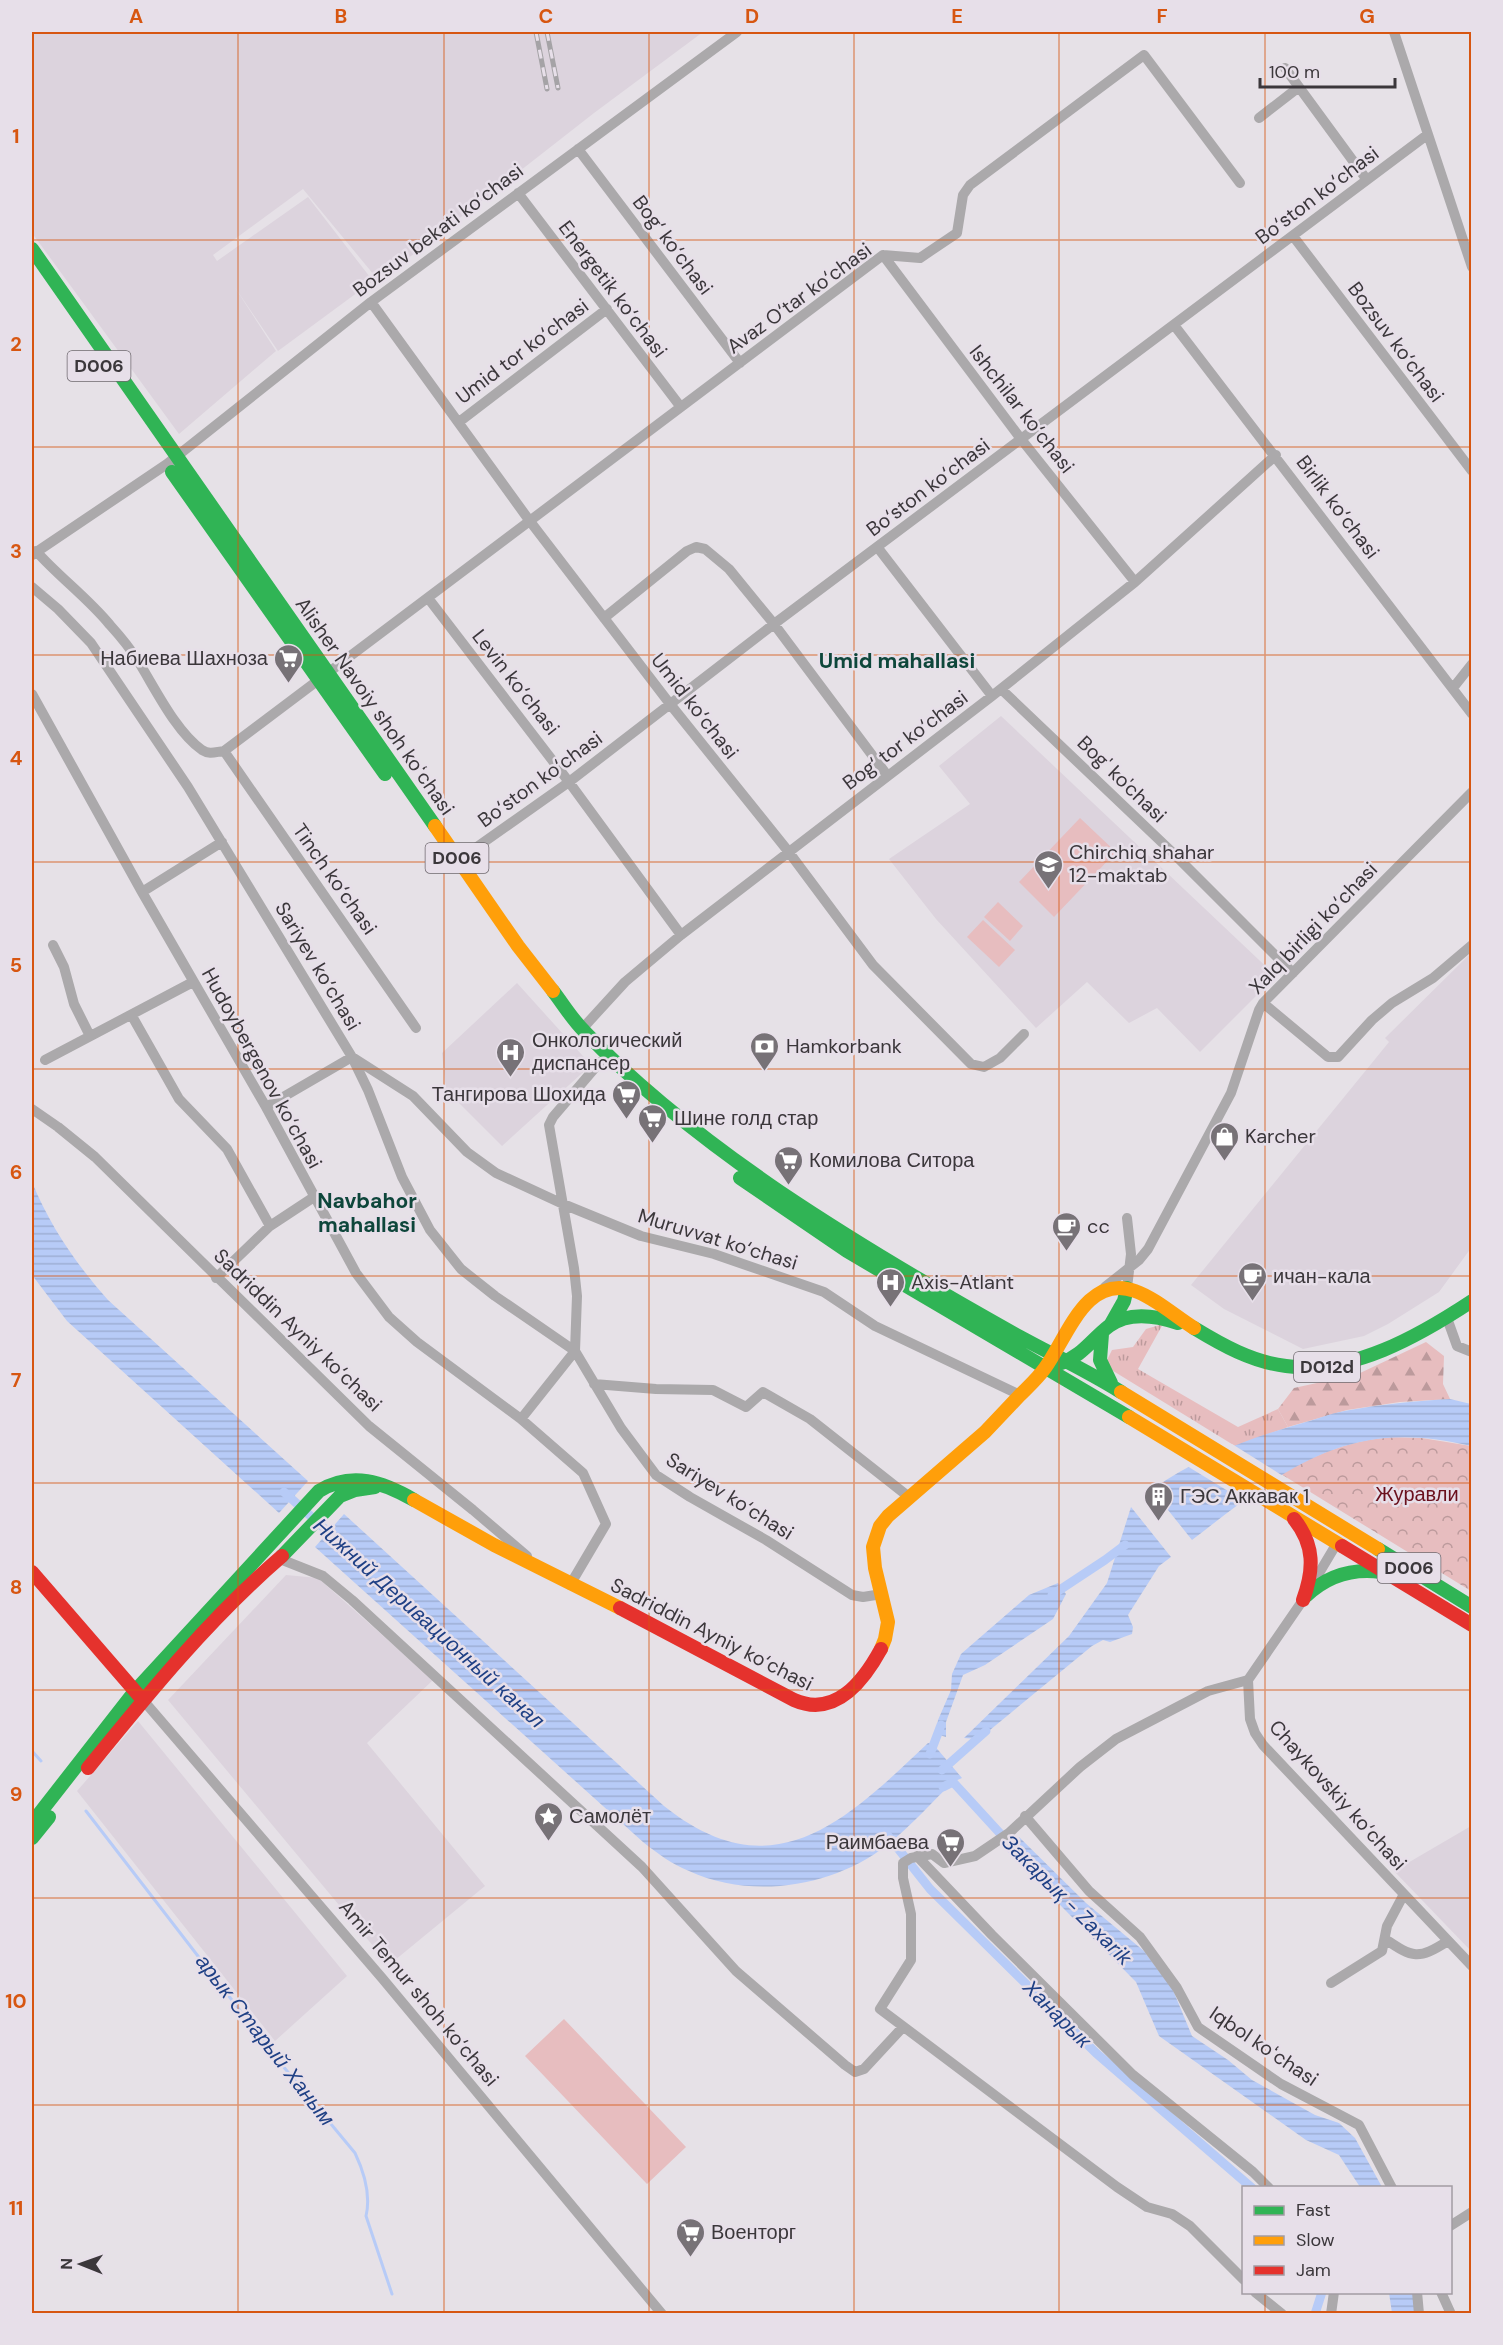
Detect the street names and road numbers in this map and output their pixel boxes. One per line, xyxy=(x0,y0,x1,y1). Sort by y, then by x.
street label: Bo‘ston ko‘chasi xyxy=(1250,140,1384,250)
street label: Bozsuv bekati ko‘chasi xyxy=(348,157,528,303)
street label: Bog‘ ko‘chasi xyxy=(627,190,719,300)
street label: Energetik ko‘chasi xyxy=(553,215,673,363)
street label: Avaz O‘tar ko‘chasi xyxy=(721,237,877,359)
street label: Bozsuv ko‘chasi xyxy=(1342,276,1450,408)
street label: Umid tor ko‘chasi xyxy=(450,293,594,409)
street label: Ishchilar ko‘chasi xyxy=(964,339,1080,479)
road number: D006 xyxy=(68,351,130,381)
street label: Bo‘ston ko‘chasi xyxy=(861,432,995,542)
street label: Birlik ko‘chasi xyxy=(1291,450,1385,564)
street label: Alisher Navoiy shoh koʻchasi xyxy=(290,592,460,820)
street label: Levin ko‘chasi xyxy=(467,624,565,740)
street label: Umid ko‘chasi xyxy=(645,648,745,764)
street label: Bog‘ tor ko‘chasi xyxy=(837,684,973,796)
street label: Bo‘ston ko‘chasi xyxy=(472,725,608,833)
street label: Bog' ko'chasi xyxy=(1072,730,1172,828)
street label: Tinch ko‘chasi xyxy=(287,818,383,940)
road number: D006 xyxy=(426,843,488,873)
street label: Xalq birligi ko‘chasi xyxy=(1243,856,1383,1000)
street label: Sariyev ko‘chasi xyxy=(269,897,367,1035)
street label: Hudoybergenov ko‘chasi xyxy=(196,963,328,1173)
street label: Muruvvat ko‘chasi xyxy=(635,1202,801,1276)
street label: Sadriddin Ayniy ko‘chasi xyxy=(208,1243,388,1417)
road number: D012d xyxy=(1294,1352,1360,1382)
street label: Sariyev ko‘chasi xyxy=(661,1446,799,1546)
road number: D006 xyxy=(1378,1553,1440,1583)
street label: Sadriddin Ayniy ko‘chasi xyxy=(606,1572,818,1696)
street label: Chaykovskiy ko‘chasi xyxy=(1264,1714,1412,1876)
street label: Amir Temur shoh ko‘chasi xyxy=(333,1894,505,2092)
street label: Iqbol koʻchasi xyxy=(1205,2000,1323,2092)

